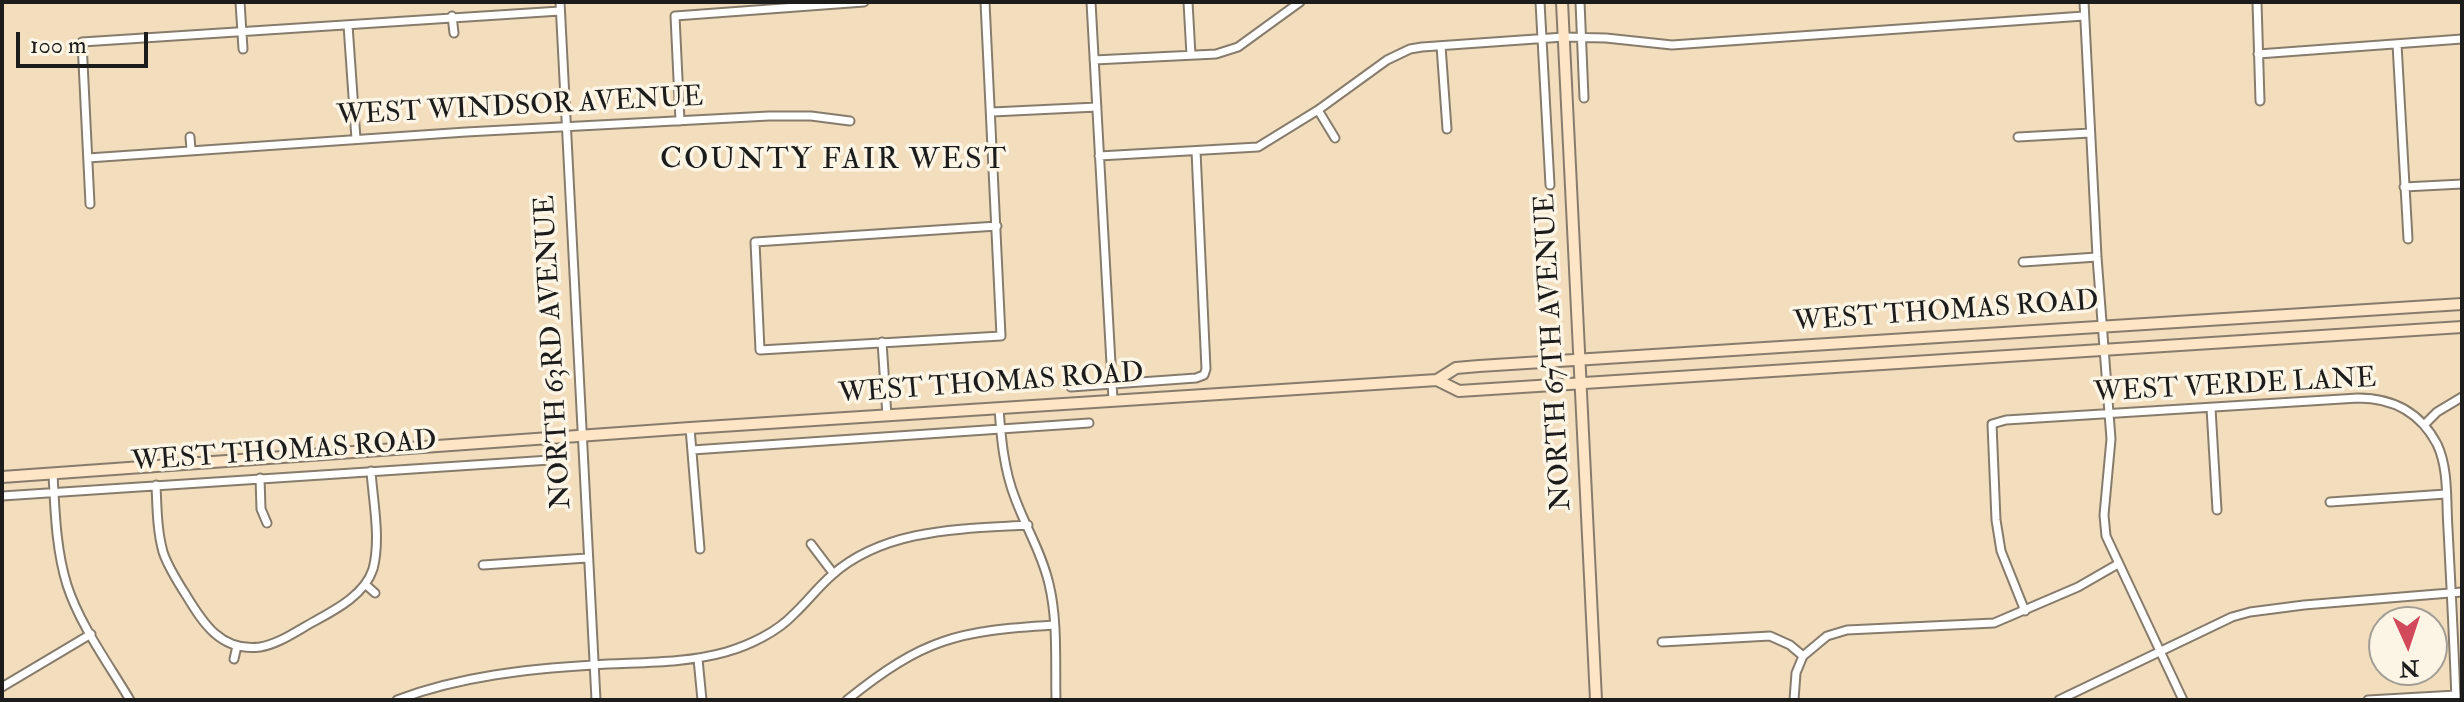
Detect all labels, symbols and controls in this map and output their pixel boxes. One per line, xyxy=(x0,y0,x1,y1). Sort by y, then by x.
scale bar xyxy=(20,16,152,66)
text: 100 m xyxy=(30,30,87,61)
street label: WEST WINDSOR AVENUE xyxy=(336,82,704,134)
district label: COUNTY FAIR WEST xyxy=(660,144,1008,180)
street label: NORTH 67TH AVENUE xyxy=(1530,193,1580,511)
street label: NORTH 63RD AVENUE xyxy=(530,194,580,510)
street label: WEST THOMAS ROAD xyxy=(1792,286,2100,340)
street label: WEST THOMAS ROAD xyxy=(837,358,1145,412)
street label: WEST VERDE LANE xyxy=(2093,363,2377,411)
street label: WEST THOMAS ROAD xyxy=(130,426,438,480)
north arrow xyxy=(2368,606,2448,686)
text: N xyxy=(2399,653,2420,682)

